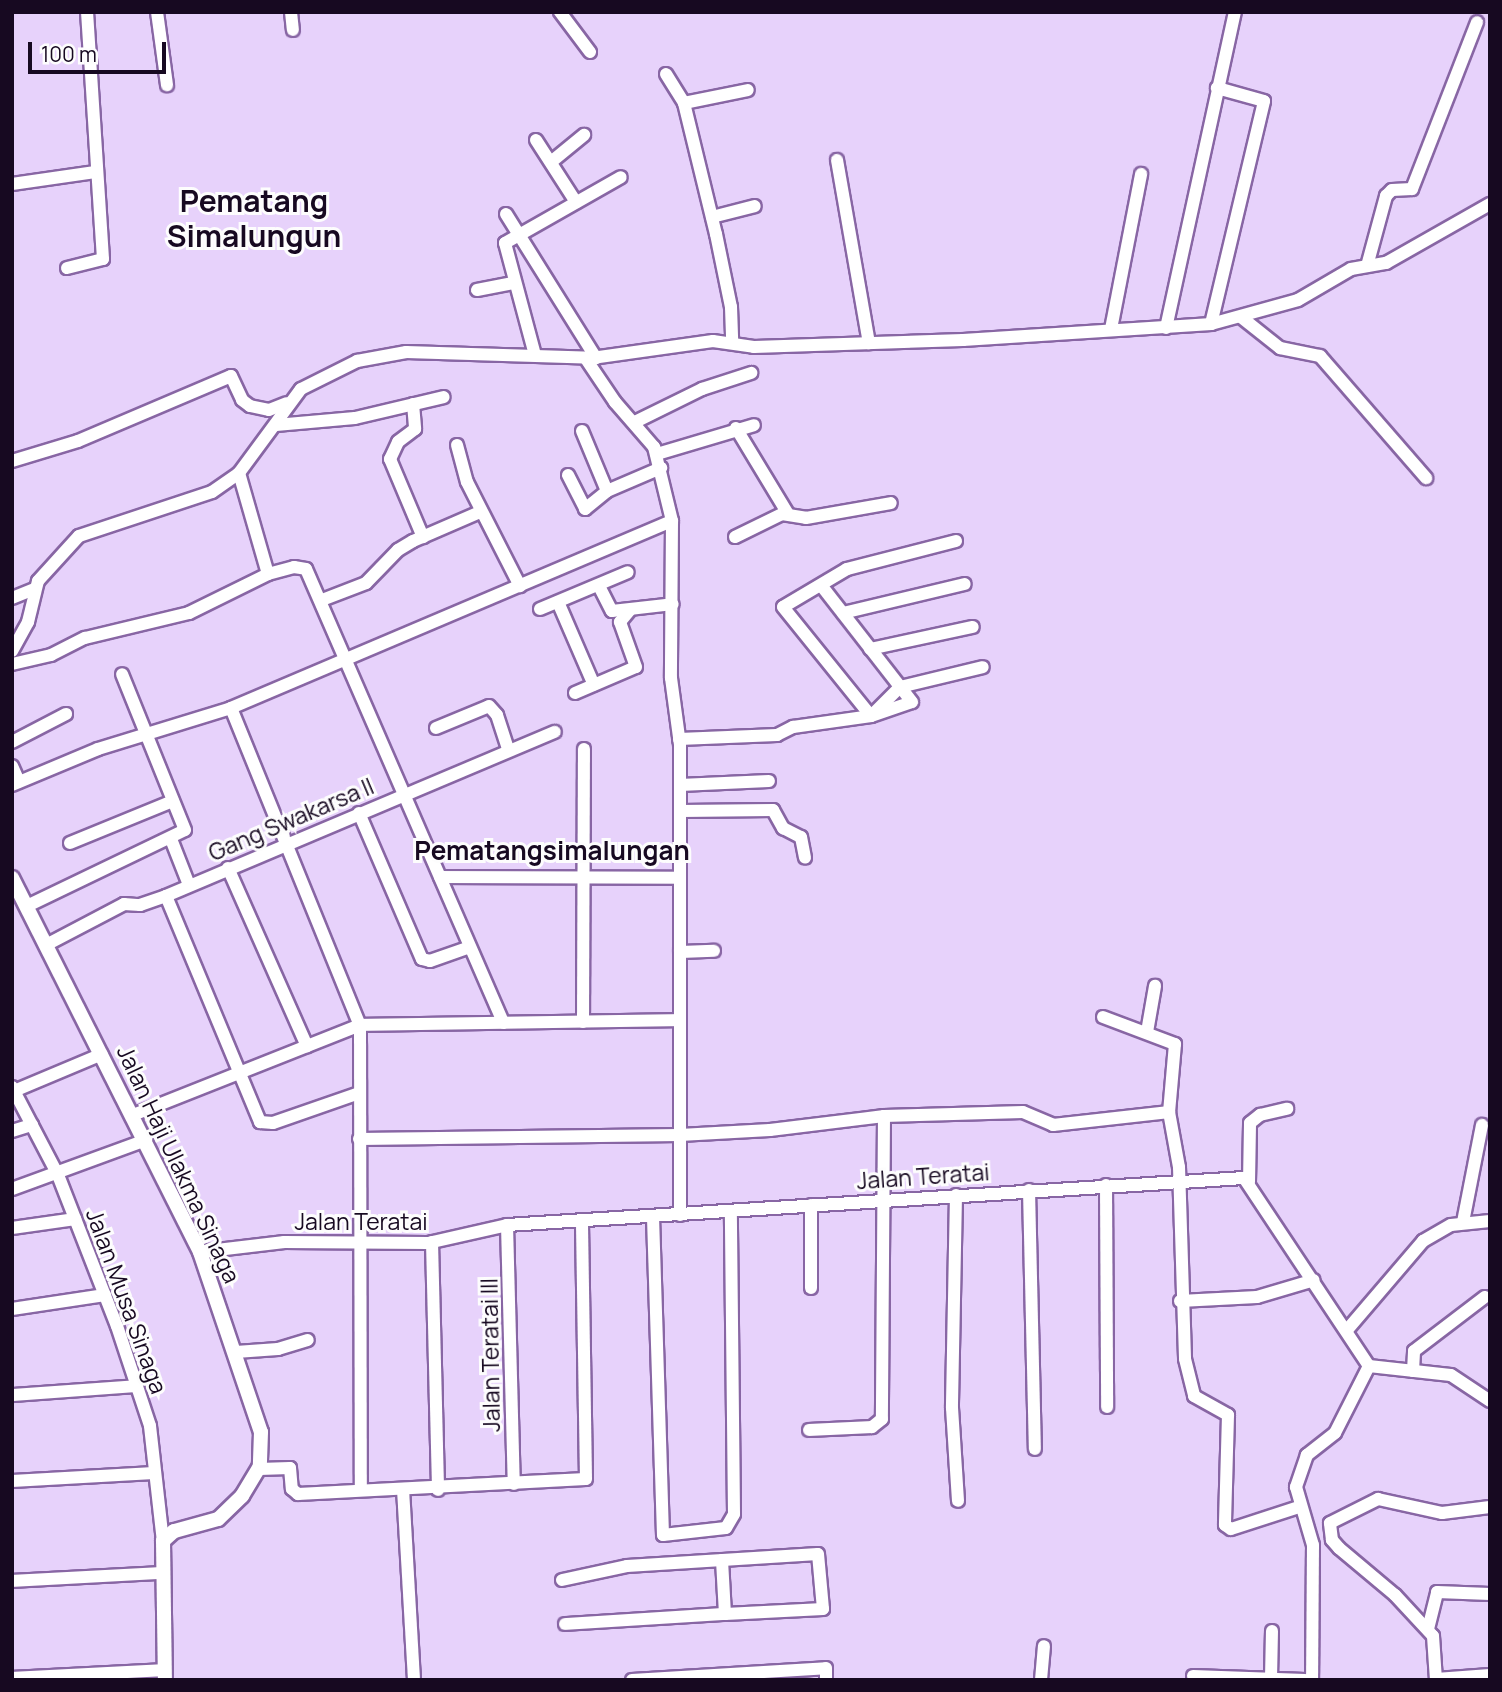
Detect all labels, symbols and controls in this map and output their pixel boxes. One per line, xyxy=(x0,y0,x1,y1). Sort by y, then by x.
scale bar xyxy=(32,28,170,72)
text: 100 m xyxy=(41,40,97,68)
district label: Pematang Simalungun xyxy=(167,183,341,254)
street label: Gang Swakarsa II xyxy=(204,772,378,866)
district label: Pematangsimalungan xyxy=(414,835,690,867)
street label: Jalan Haji Ulakma Sinaga xyxy=(112,1041,246,1287)
street label: Jalan Teratai xyxy=(856,1158,990,1194)
street label: Jalan Musa Sinaga xyxy=(81,1205,173,1397)
street label: Jalan Teratai xyxy=(294,1207,428,1235)
street label: Jalan Teratai III xyxy=(475,1278,505,1432)

